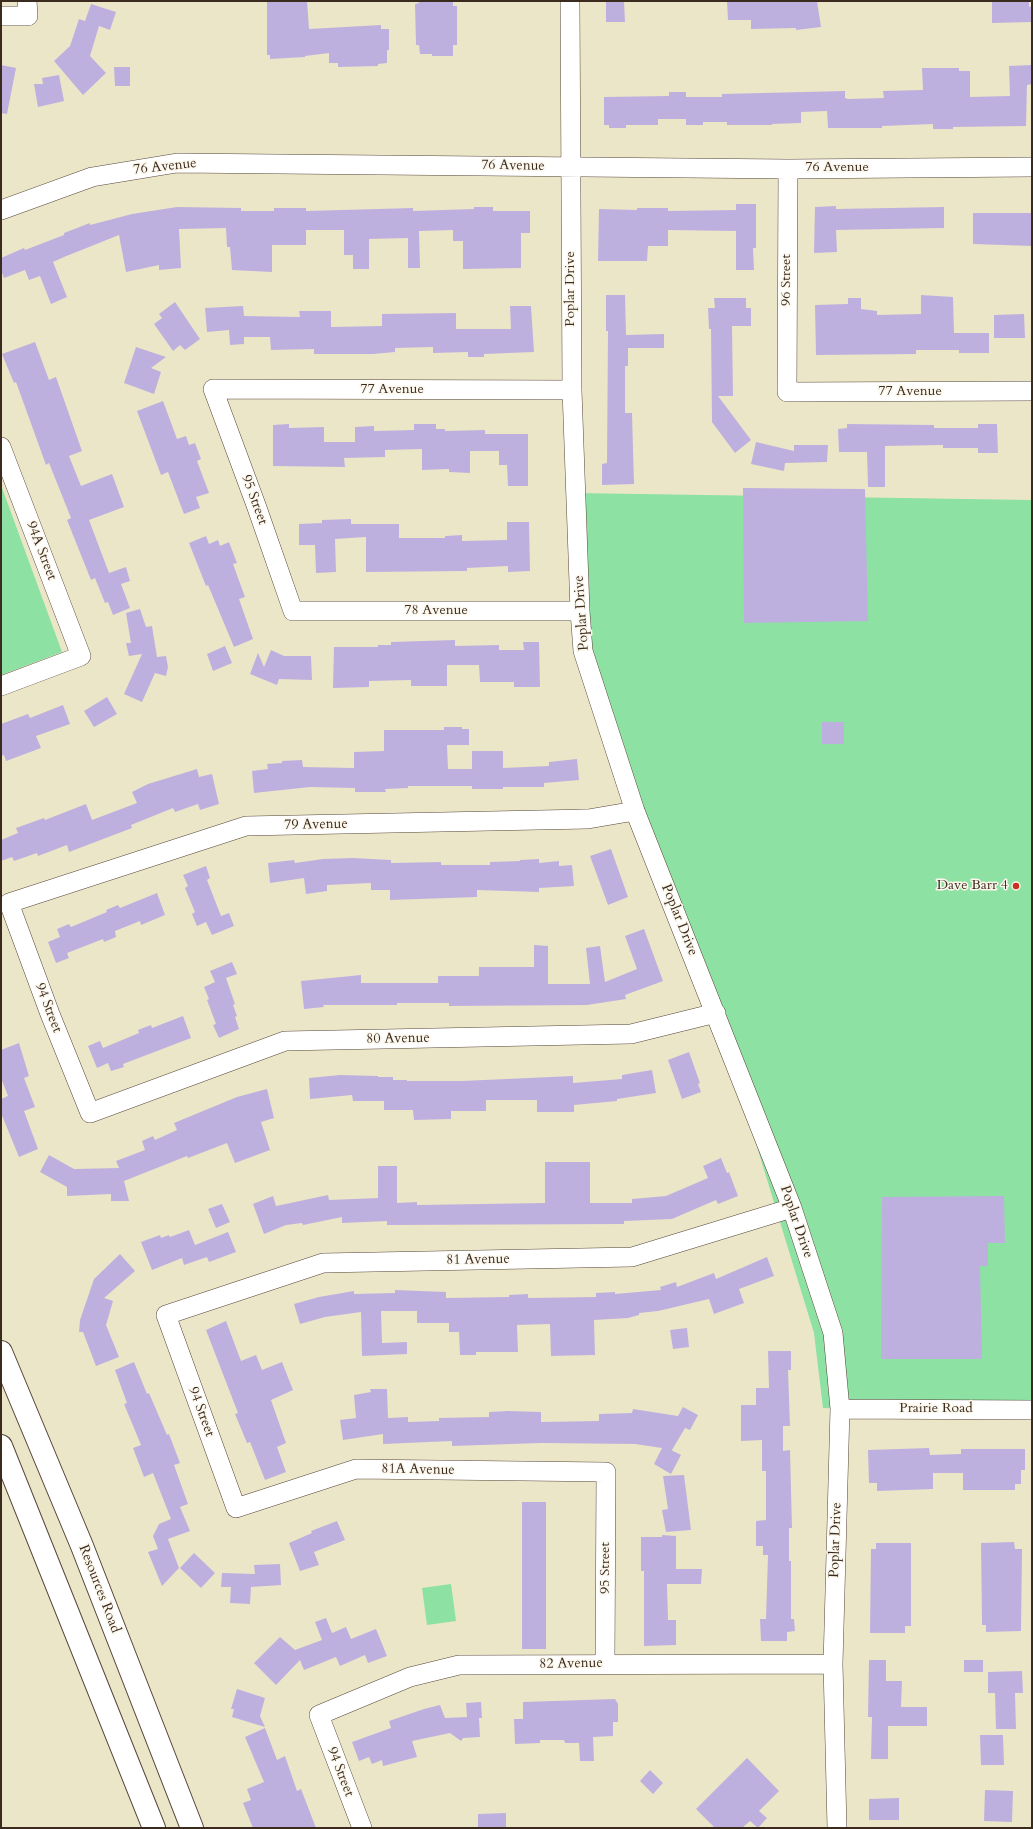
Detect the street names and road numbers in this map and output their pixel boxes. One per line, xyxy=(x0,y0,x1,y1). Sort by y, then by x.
street label: 76 Avenue xyxy=(133,155,197,179)
street label: 76 Avenue xyxy=(481,157,545,175)
street label: 76 Avenue xyxy=(805,160,869,176)
street label: Poplar Drive xyxy=(563,251,579,327)
street label: 96 Street xyxy=(779,254,795,306)
street label: 77 Avenue xyxy=(360,382,424,398)
street label: 77 Avenue xyxy=(878,384,942,400)
street label: 95 Street xyxy=(237,473,271,527)
street label: 94A Street xyxy=(22,519,60,583)
street label: Poplar Drive xyxy=(571,575,593,651)
street label: 78 Avenue xyxy=(404,603,468,619)
street label: 79 Avenue xyxy=(284,816,348,834)
street label: Poplar Drive xyxy=(657,882,701,958)
street label: 94 Street xyxy=(31,981,65,1035)
street label: 80 Avenue xyxy=(366,1030,430,1048)
street label: Poplar Drive xyxy=(776,1184,816,1260)
street label: 81 Avenue xyxy=(446,1251,510,1269)
street label: 94 Street xyxy=(184,1385,218,1439)
street label: Prairie Road xyxy=(899,1401,973,1417)
street label: 81A Avenue xyxy=(381,1461,455,1479)
street label: Poplar Drive xyxy=(826,1502,846,1578)
street label: 95 Street xyxy=(598,1542,614,1594)
street label: Resources Road xyxy=(74,1543,124,1635)
street label: 82 Avenue xyxy=(539,1655,603,1673)
street label: 94 Street xyxy=(323,1745,357,1799)

